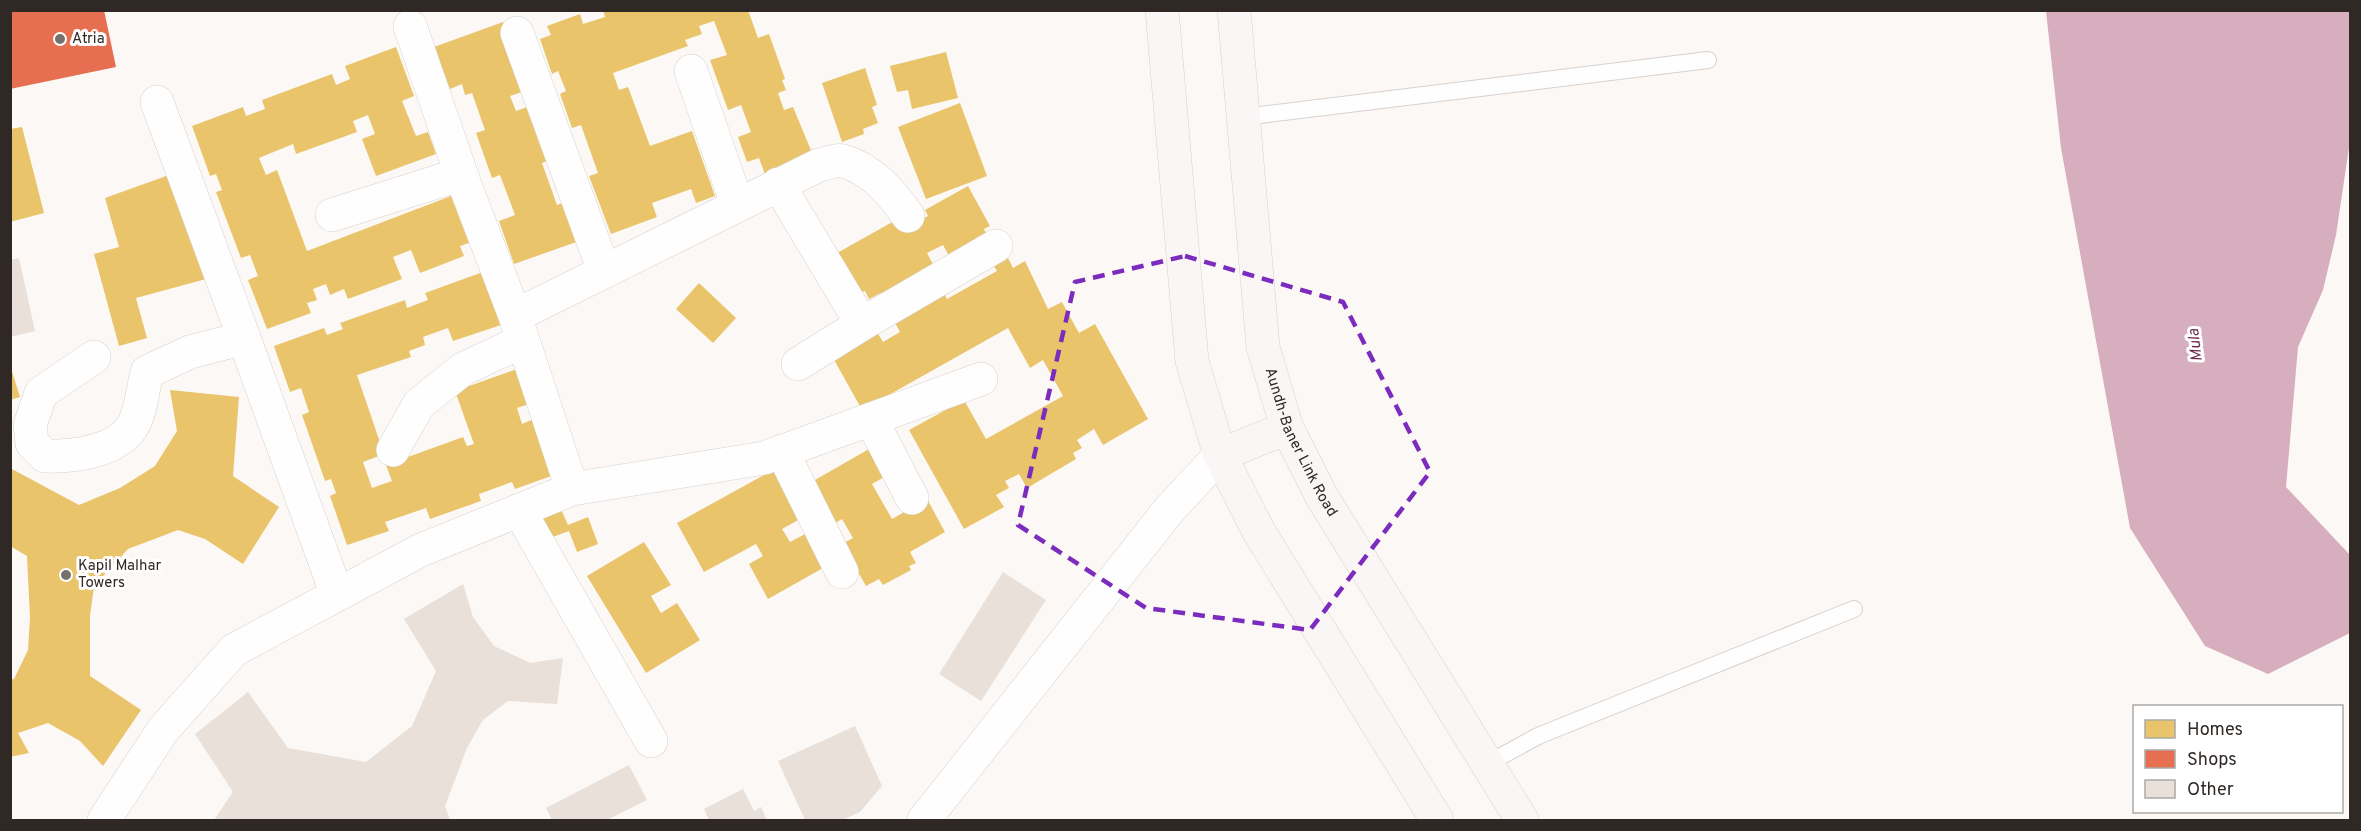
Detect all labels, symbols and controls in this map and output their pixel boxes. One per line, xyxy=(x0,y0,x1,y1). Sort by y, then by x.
place label: Atria xyxy=(72,30,105,49)
marker: Atria xyxy=(53,32,67,46)
water label: Mula xyxy=(2184,326,2208,363)
street label: Aundh-Baner Link Road xyxy=(1260,365,1341,520)
place label: Kapil Malhar Towers xyxy=(78,557,162,593)
marker: Kapil Malhar Towers xyxy=(59,568,73,582)
legend xyxy=(2133,705,2343,813)
text: Homes xyxy=(2187,719,2243,742)
text: Shops xyxy=(2187,749,2237,772)
text: Other xyxy=(2187,779,2234,802)

